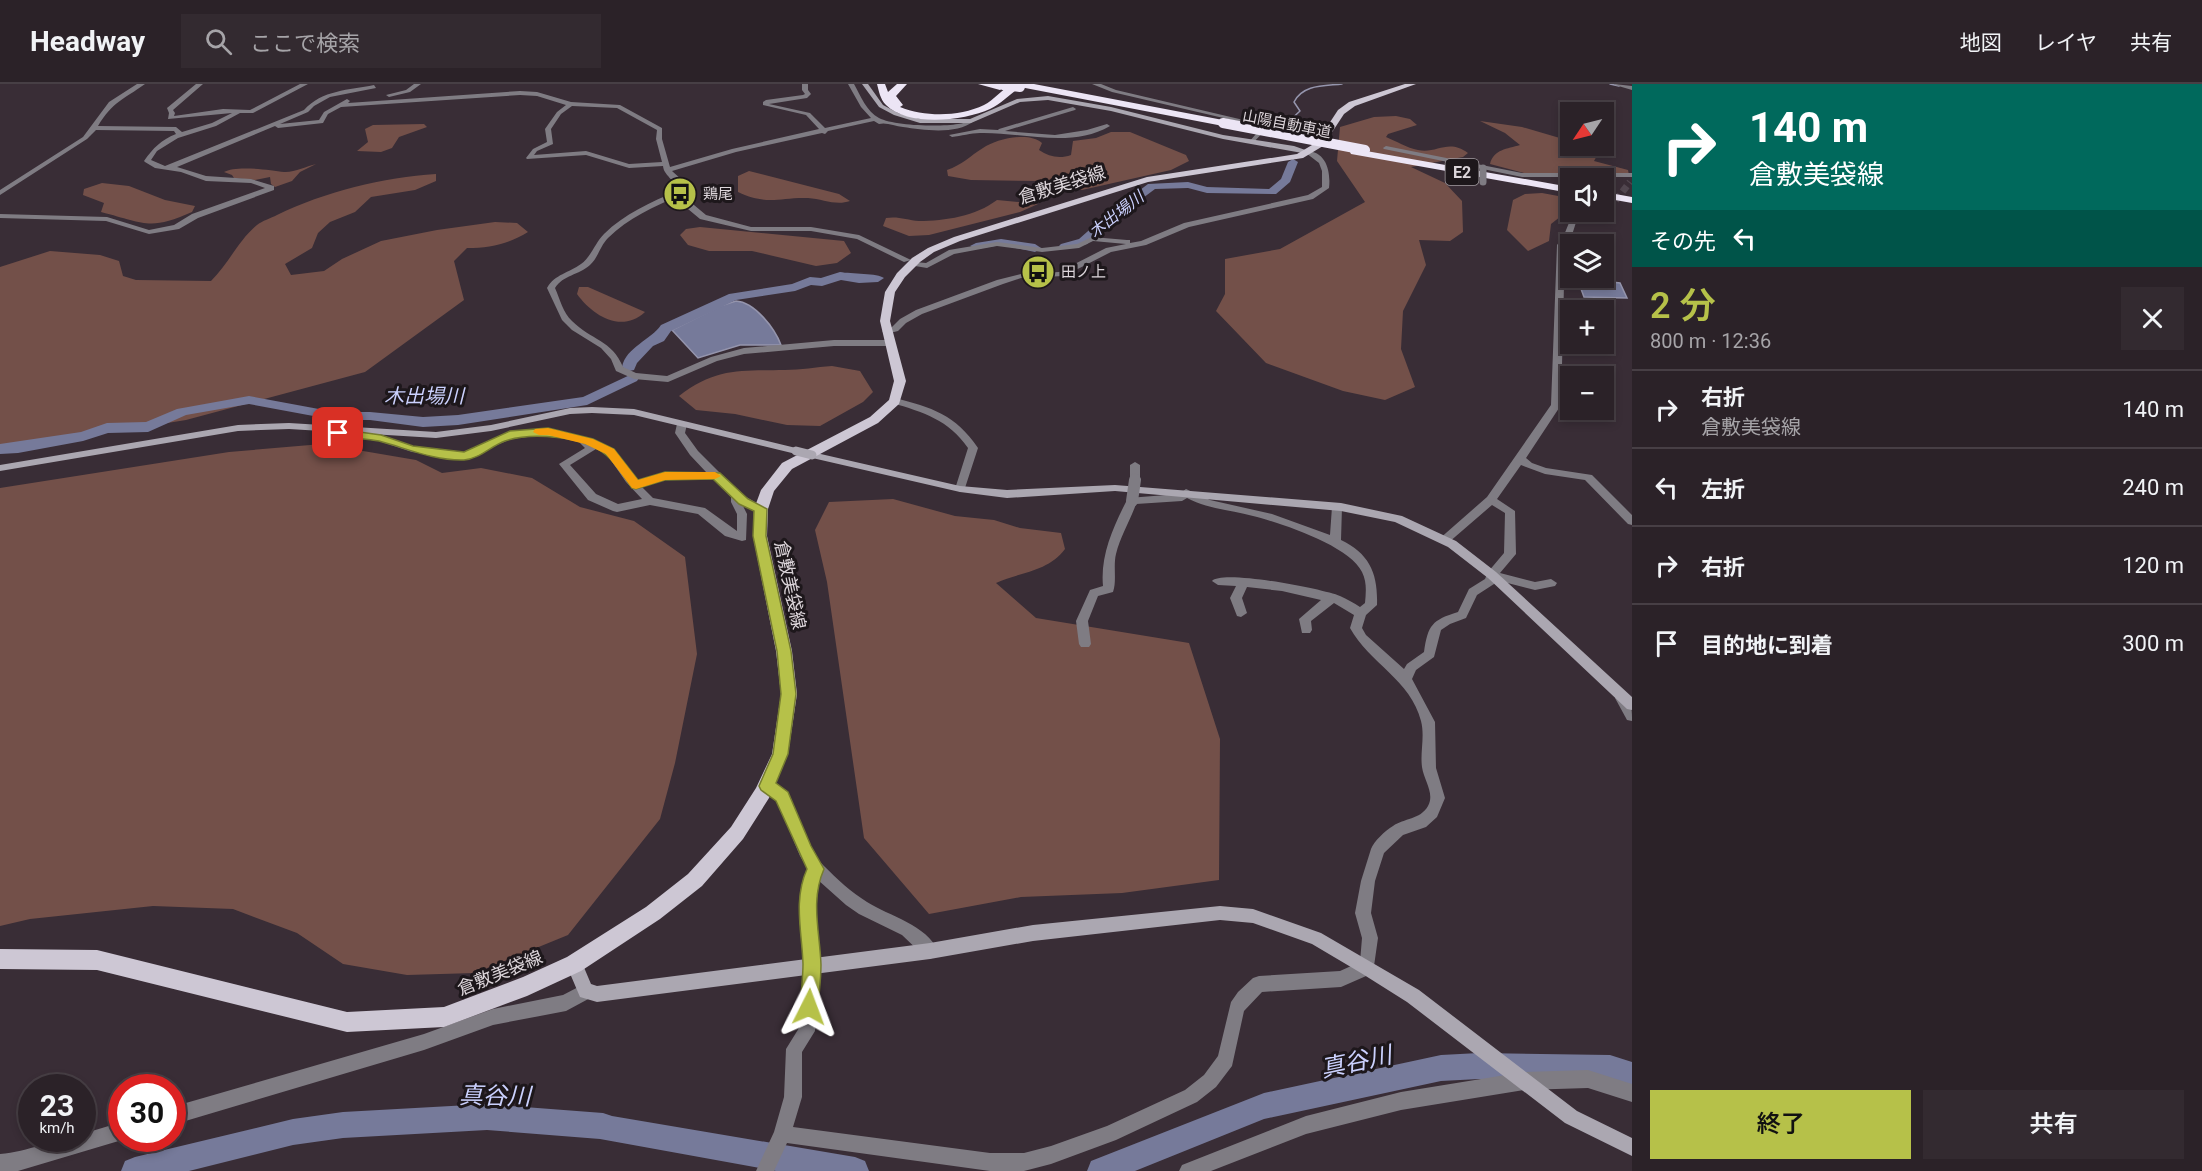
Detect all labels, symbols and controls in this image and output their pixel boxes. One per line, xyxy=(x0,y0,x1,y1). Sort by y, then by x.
search box xyxy=(181,14,601,68)
text: Headway xyxy=(30,25,145,58)
icon: search xyxy=(202,25,235,58)
text: ここで検索 xyxy=(250,31,360,56)
text: 地図 xyxy=(1960,31,2002,55)
text: レイヤ xyxy=(2035,31,2097,55)
text: 共有 xyxy=(2130,31,2172,55)
north arrow xyxy=(1560,102,1614,156)
map controls xyxy=(1560,102,1614,420)
text: 140 m xyxy=(1749,103,1868,152)
street label: 山陽自動車道 xyxy=(1241,107,1333,141)
icon: right xyxy=(1650,108,1728,186)
road number: E2 xyxy=(1446,159,1478,185)
text: 倉敷美袋線 xyxy=(1749,159,1884,191)
street label: 倉敷美袋線 xyxy=(1016,161,1108,208)
button: sound xyxy=(1560,168,1614,222)
bus stop icon: 鶏尾 xyxy=(662,176,698,212)
place label: 鶏尾 xyxy=(703,185,733,203)
water label: 木出場川 xyxy=(1085,186,1149,242)
icon: left xyxy=(1728,222,1761,255)
text: その先 xyxy=(1650,229,1716,254)
button: layers xyxy=(1560,234,1614,288)
bus stop icon: 田ノ上 xyxy=(1020,254,1056,290)
place label: 田ノ上 xyxy=(1061,263,1106,281)
text: 2 分 xyxy=(1650,285,1716,327)
button: close xyxy=(2121,287,2184,350)
button: + xyxy=(1560,300,1614,354)
text: 800 m · 12:36 xyxy=(1650,329,1771,353)
button: − xyxy=(1560,366,1614,420)
water label: 木出場川 xyxy=(384,384,466,408)
text: 右折 xyxy=(1701,385,1745,410)
icon: right xyxy=(1650,393,1683,426)
text: 140 m xyxy=(2122,397,2184,422)
pin xyxy=(312,407,363,458)
text: 倉敷美袋線 xyxy=(1701,415,1801,439)
icon: arrive xyxy=(321,416,354,449)
icon: left xyxy=(1650,471,1683,504)
text: 240 m xyxy=(2122,475,2184,500)
text: 左折 xyxy=(1701,477,1745,502)
street label: 倉敷美袋線 xyxy=(771,539,810,631)
icon: right xyxy=(1650,549,1683,582)
text: 120 m xyxy=(2122,553,2184,578)
text: 右折 xyxy=(1701,555,1745,580)
icon: arrive xyxy=(1650,627,1683,660)
text: 300 m xyxy=(2122,631,2184,656)
text: 目的地に到着 xyxy=(1701,633,1833,658)
street label: 倉敷美袋線 xyxy=(454,946,545,999)
position arrow xyxy=(777,975,841,1039)
water label: 真谷川 xyxy=(1318,1040,1397,1083)
speed limit sign: 30 xyxy=(108,1074,186,1152)
water label: 真谷川 xyxy=(459,1081,534,1111)
text: 23 xyxy=(40,1088,74,1123)
button: 終了 xyxy=(1650,1090,1911,1159)
button: 共有 xyxy=(1923,1090,2184,1159)
text: km/h xyxy=(39,1119,75,1137)

